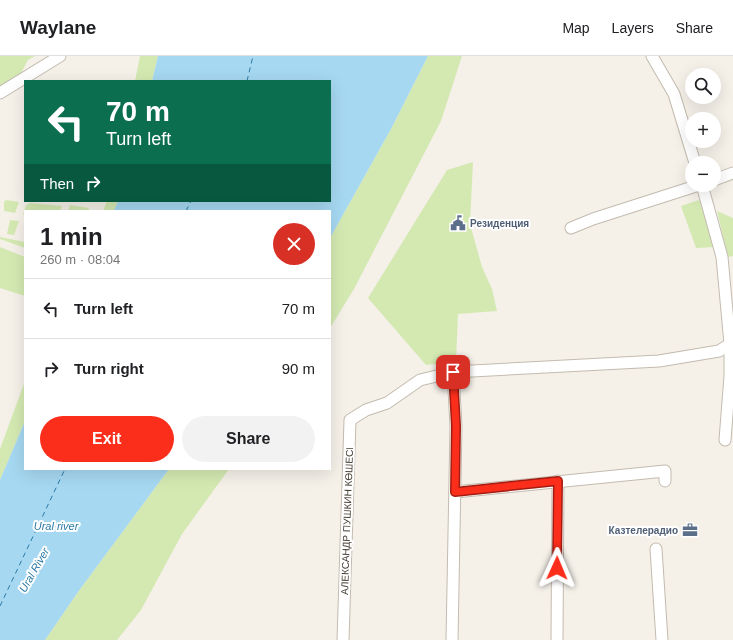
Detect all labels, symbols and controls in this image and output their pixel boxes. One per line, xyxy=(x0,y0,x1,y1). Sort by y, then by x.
text: Waylane xyxy=(20,17,96,38)
text: Map xyxy=(562,20,590,36)
text: Layers xyxy=(612,20,654,36)
text: Share xyxy=(676,20,713,36)
map controls xyxy=(685,68,721,192)
button: search xyxy=(685,68,721,104)
icon: left xyxy=(40,96,92,148)
text: 70 m xyxy=(106,96,170,127)
button: + xyxy=(685,112,721,148)
text: Turn left xyxy=(106,129,171,149)
button: − xyxy=(685,156,721,192)
icon: right xyxy=(82,172,104,194)
text: Then xyxy=(40,175,74,192)
public building icon: Резиденция xyxy=(449,214,467,232)
place label: Резиденция xyxy=(470,218,529,229)
text: 1 min xyxy=(40,223,103,250)
button: close xyxy=(273,223,315,265)
text: 260 m · 08:04 xyxy=(40,252,120,267)
icon: left xyxy=(40,298,62,320)
text: Turn left xyxy=(74,300,133,317)
text: 70 m xyxy=(282,300,315,317)
pin xyxy=(436,355,470,389)
icon: right xyxy=(40,358,62,380)
text: Turn right xyxy=(74,360,144,377)
text: 90 m xyxy=(282,360,315,377)
icon: arrive xyxy=(442,361,464,383)
button: Exit xyxy=(40,416,174,462)
button: Share xyxy=(182,416,315,462)
street label: АЛЕКСАНДР ПУШКИН КӨШЕСІ xyxy=(339,447,355,595)
water label: Ural river xyxy=(34,520,80,532)
office icon: Казтелерадио xyxy=(681,521,699,539)
place label: Казтелерадио xyxy=(609,525,678,536)
water label: Ural River xyxy=(17,545,52,594)
position arrow xyxy=(536,547,578,589)

